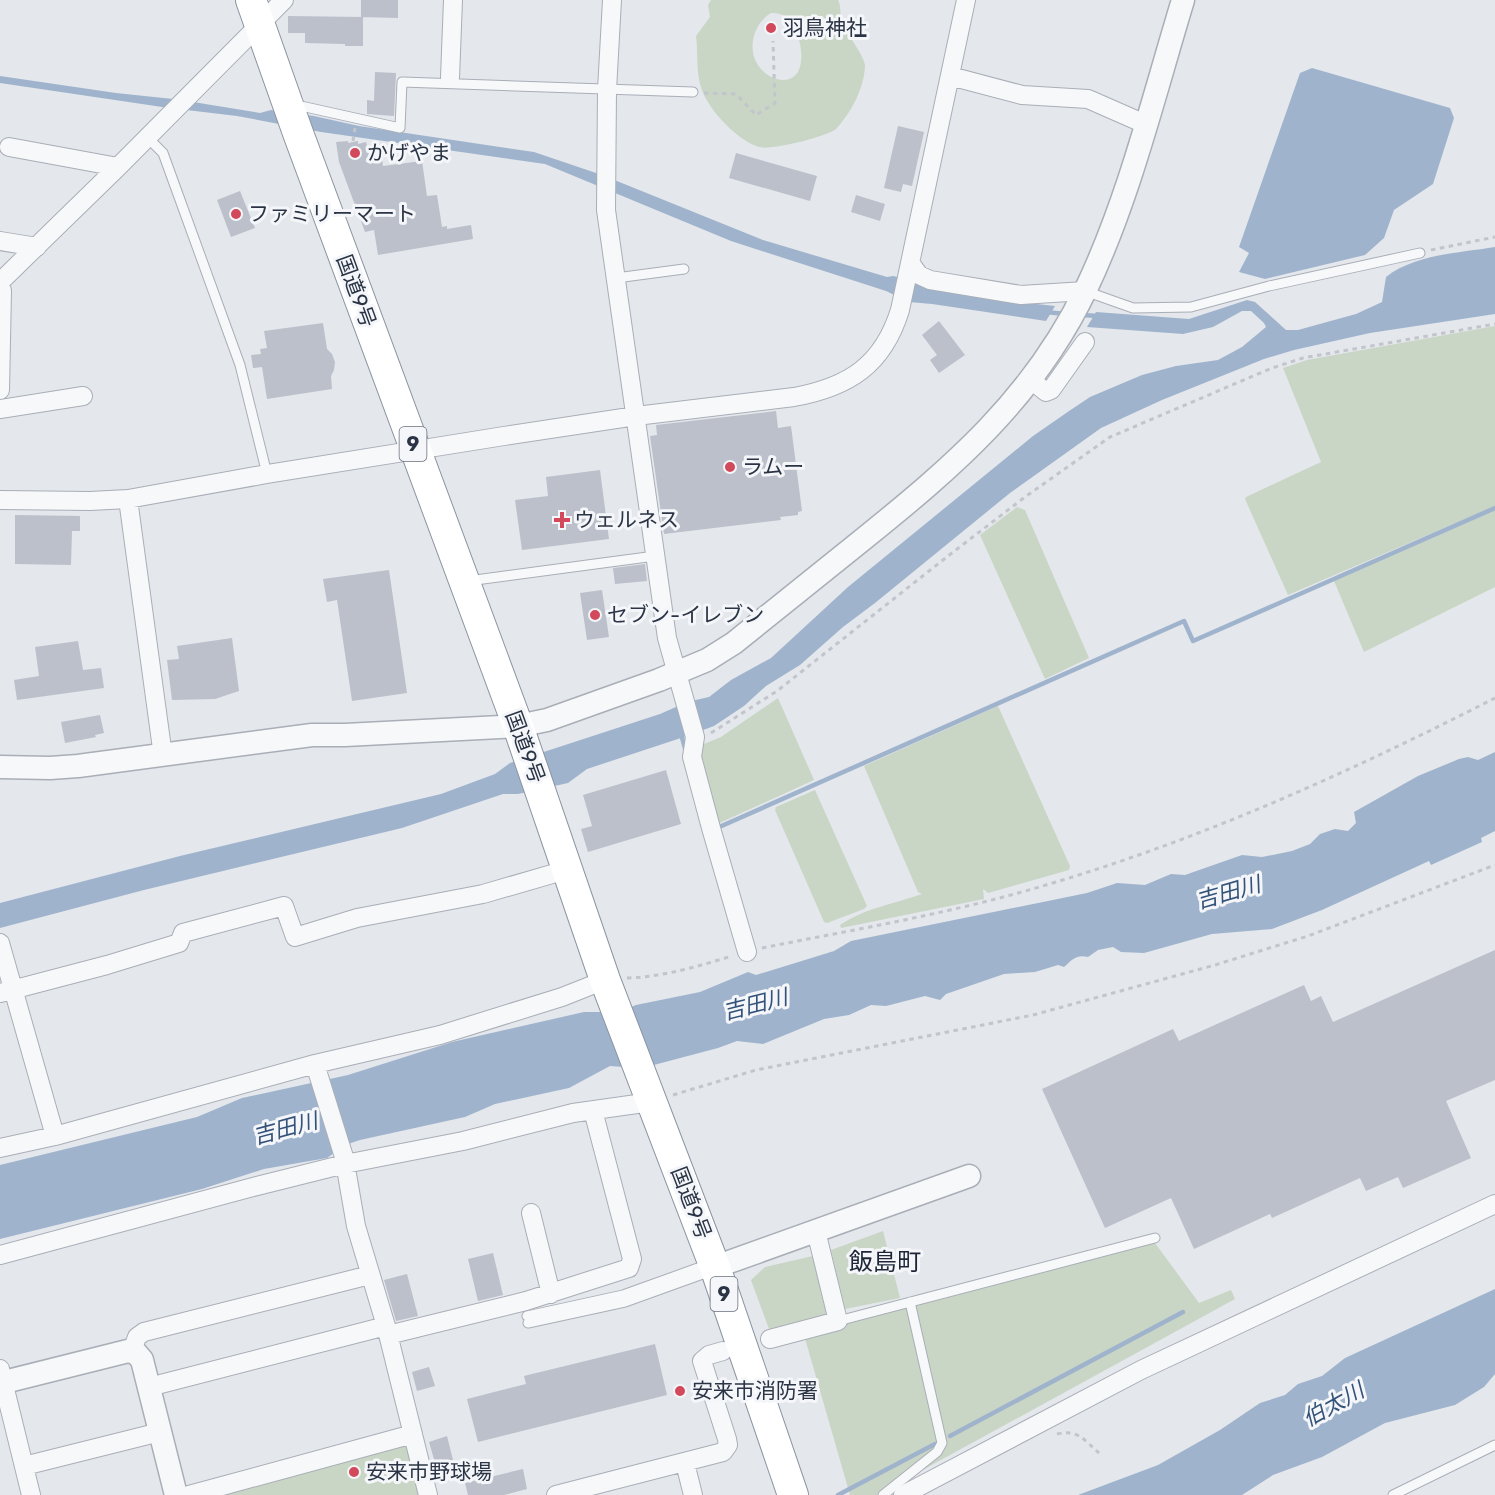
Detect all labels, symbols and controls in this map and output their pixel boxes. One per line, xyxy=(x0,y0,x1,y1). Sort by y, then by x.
place label: 羽鳥神社 xyxy=(783,15,867,40)
marker: 羽鳥神社 xyxy=(764,21,778,35)
place label: かげやま xyxy=(367,140,451,165)
marker: かげやま xyxy=(348,146,362,160)
place label: ファミリーマート xyxy=(248,201,416,226)
marker: ファミリーマート xyxy=(229,207,243,221)
street label: 国道9号 xyxy=(332,251,381,331)
road number: 9 xyxy=(400,427,426,461)
place label: ラムー xyxy=(742,454,804,479)
marker: ラムー xyxy=(723,460,737,474)
place label: ウェルネス xyxy=(574,507,679,532)
marker: ウェルネス xyxy=(555,513,569,527)
place label: セブン-イレブン xyxy=(607,602,764,627)
marker: セブン-イレブン xyxy=(588,608,602,622)
street label: 国道9号 xyxy=(501,707,550,787)
water label: 吉田川 xyxy=(1193,870,1265,915)
water label: 吉田川 xyxy=(720,983,792,1026)
water label: 吉田川 xyxy=(250,1106,322,1150)
street label: 国道9号 xyxy=(666,1163,717,1243)
district label: 飯島町 xyxy=(849,1248,921,1276)
road number: 9 xyxy=(710,1277,738,1311)
water label: 伯太川 xyxy=(1298,1376,1370,1432)
place label: 安来市消防署 xyxy=(692,1378,818,1403)
marker: 安来市消防署 xyxy=(673,1384,687,1398)
place label: 安来市野球場 xyxy=(366,1459,492,1484)
marker: 安来市野球場 xyxy=(347,1465,361,1479)

